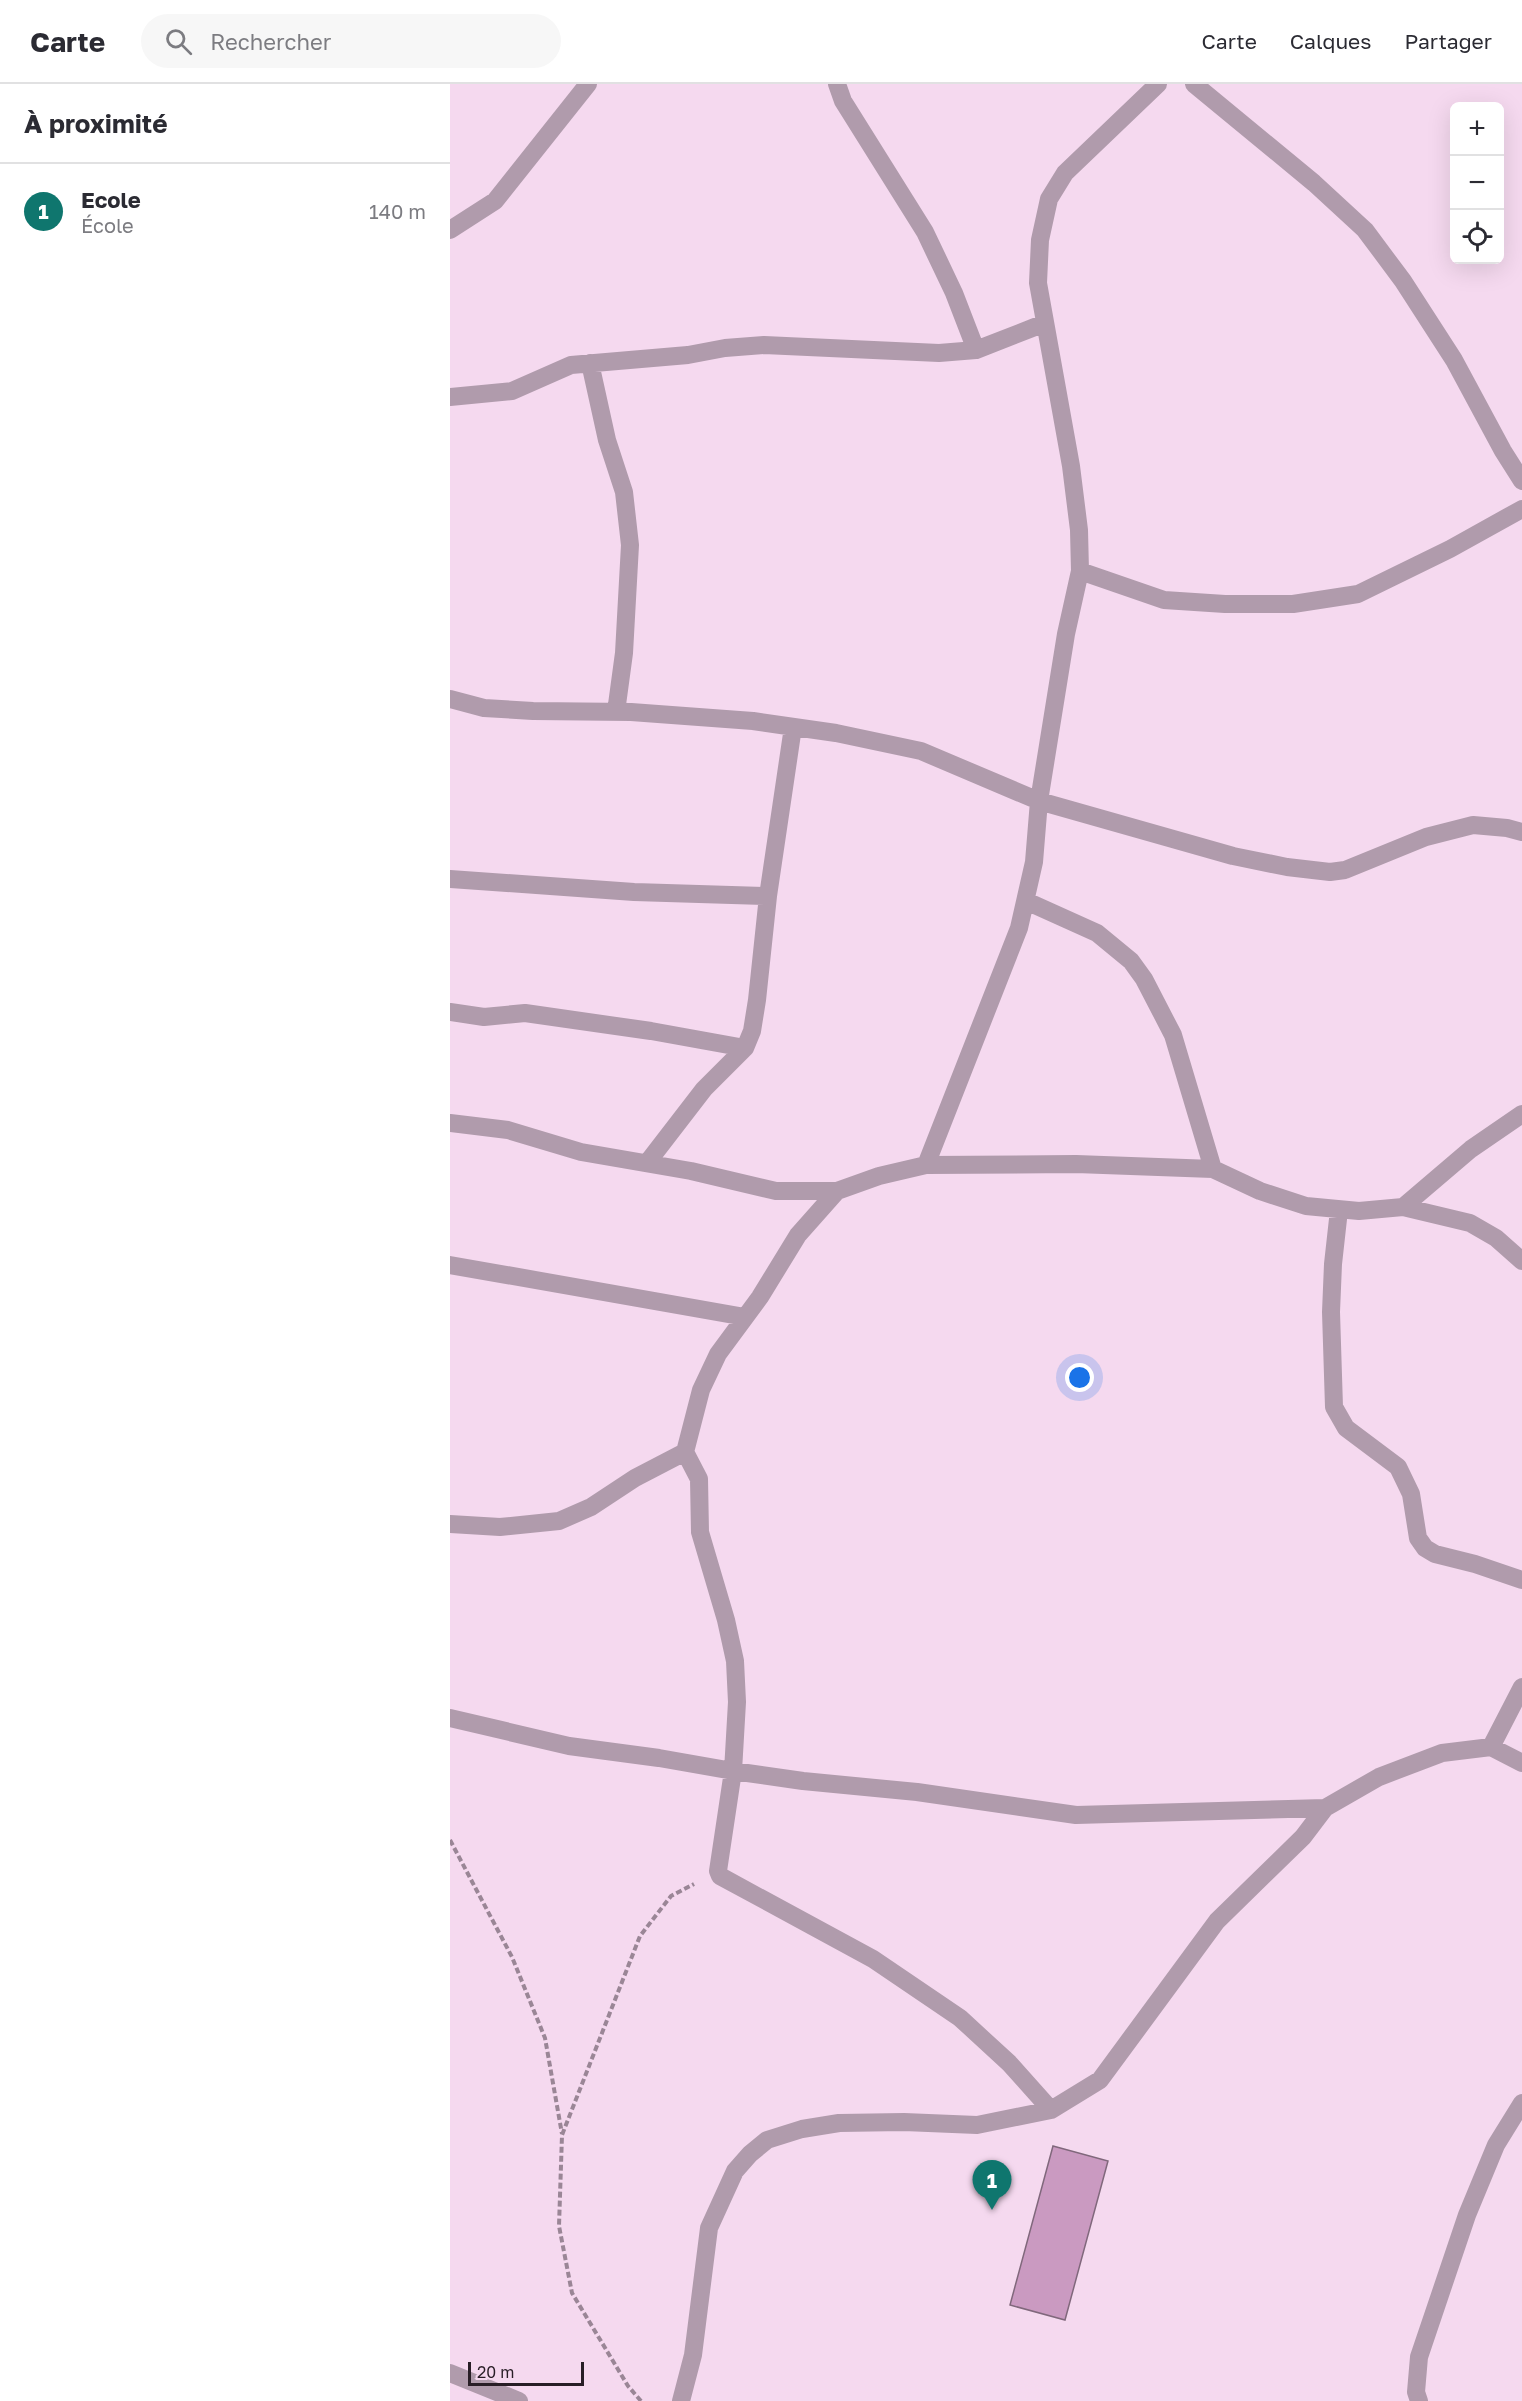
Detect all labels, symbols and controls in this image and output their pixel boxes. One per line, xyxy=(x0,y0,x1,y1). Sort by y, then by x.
search box xyxy=(141,14,561,68)
text: Carte xyxy=(30,25,105,58)
icon: search xyxy=(162,25,195,58)
text: Rechercher xyxy=(210,28,331,55)
text: Carte xyxy=(1201,28,1257,54)
text: Calques xyxy=(1290,28,1371,54)
text: Partager xyxy=(1404,28,1492,54)
map controls xyxy=(1450,102,1504,264)
button: + xyxy=(1450,102,1504,156)
text: À proximité xyxy=(24,108,168,139)
button: − xyxy=(1450,156,1504,210)
text: Ecole xyxy=(81,186,141,213)
text: 1 xyxy=(38,199,49,223)
text: 140 m xyxy=(369,199,426,223)
button: locate xyxy=(1450,210,1504,264)
text: École xyxy=(81,213,134,237)
your location xyxy=(1065,1363,1094,1392)
pin: 1 xyxy=(972,2160,1012,2210)
scale bar xyxy=(468,2359,584,2386)
text: 20 m xyxy=(477,2362,514,2382)

